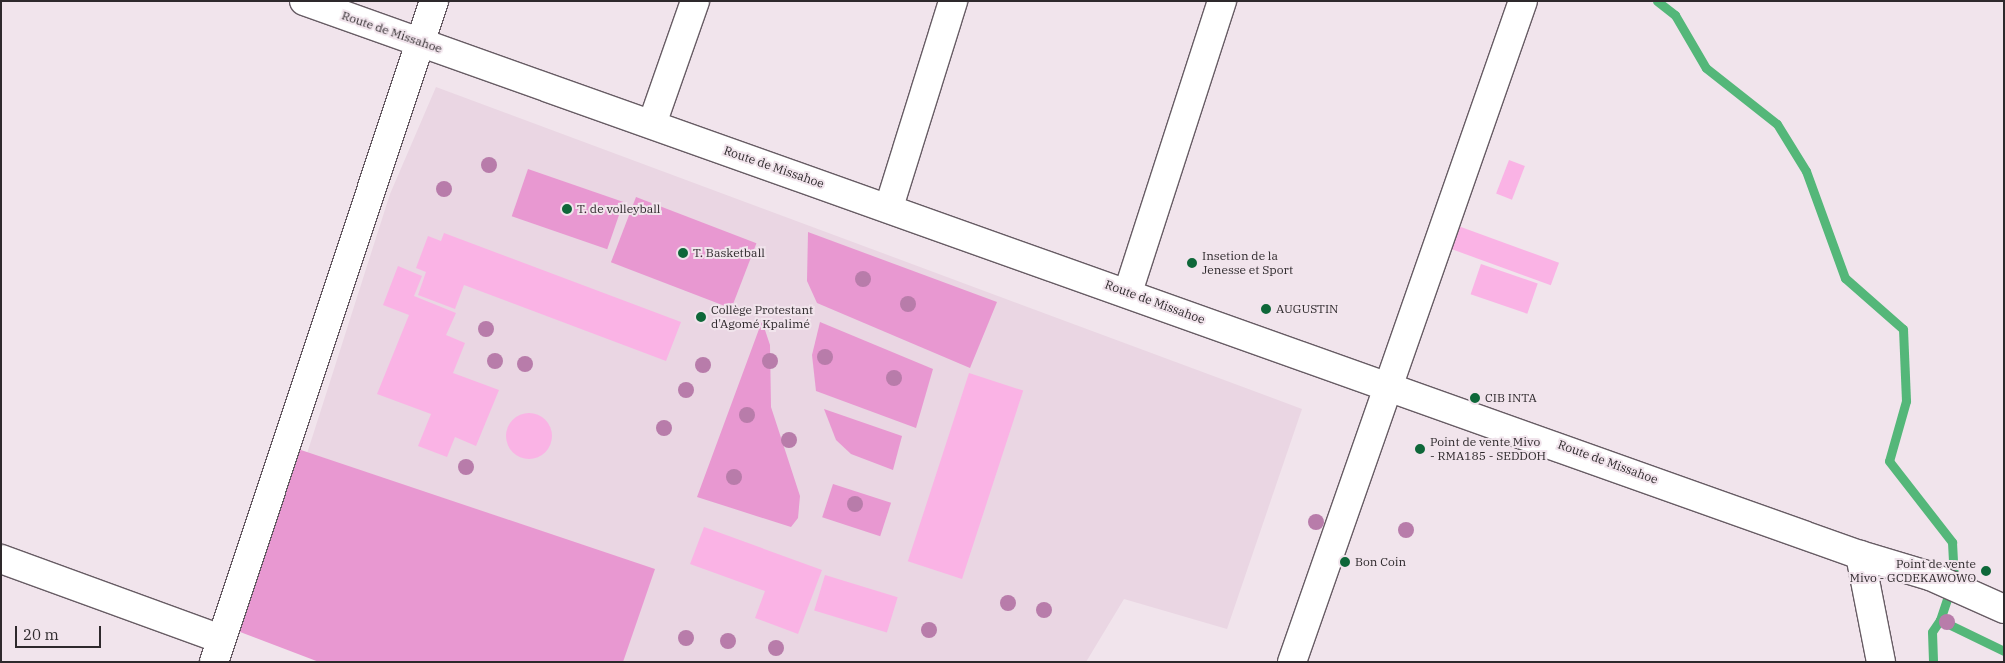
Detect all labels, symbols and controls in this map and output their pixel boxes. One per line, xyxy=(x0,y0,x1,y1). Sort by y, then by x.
street label: Route de Missahoe xyxy=(340,8,444,56)
street label: Route de Missahoe xyxy=(722,143,826,191)
place label: T. de volleyball xyxy=(577,202,660,216)
marker: T. de volleyball xyxy=(561,203,573,215)
place label: T. Basketball xyxy=(693,246,765,260)
marker: T. Basketball xyxy=(677,247,689,259)
place label: Insetion de la Jenesse et Sport xyxy=(1202,249,1293,277)
marker: Insetion de la Jenesse et Sport xyxy=(1186,257,1198,269)
street label: Route de Missahoe xyxy=(1103,277,1207,327)
place label: AUGUSTIN xyxy=(1276,302,1338,316)
place label: Collège Protestant d'Agomé Kpalimé xyxy=(711,303,813,331)
marker: AUGUSTIN xyxy=(1260,303,1272,315)
marker: Collège Protestant d'Agomé Kpalimé xyxy=(695,311,707,323)
place label: CIB INTA xyxy=(1485,391,1537,405)
marker: CIB INTA xyxy=(1469,392,1481,404)
place label: Point de vente Mivo - RMA185 - SEDDOH xyxy=(1430,435,1546,463)
street label: Route de Missahoe xyxy=(1556,437,1660,487)
marker: Point de vente Mivo - RMA185 - SEDDOH xyxy=(1414,443,1426,455)
place label: Bon Coin xyxy=(1355,555,1406,569)
marker: Bon Coin xyxy=(1339,556,1351,568)
place label: Point de vente Mivo - GCDEKAWOWO xyxy=(1849,557,1976,585)
marker: Point de vente Mivo - GCDEKAWOWO xyxy=(1980,565,1992,577)
scale bar xyxy=(18,616,104,648)
text: 20 m xyxy=(23,625,59,644)

